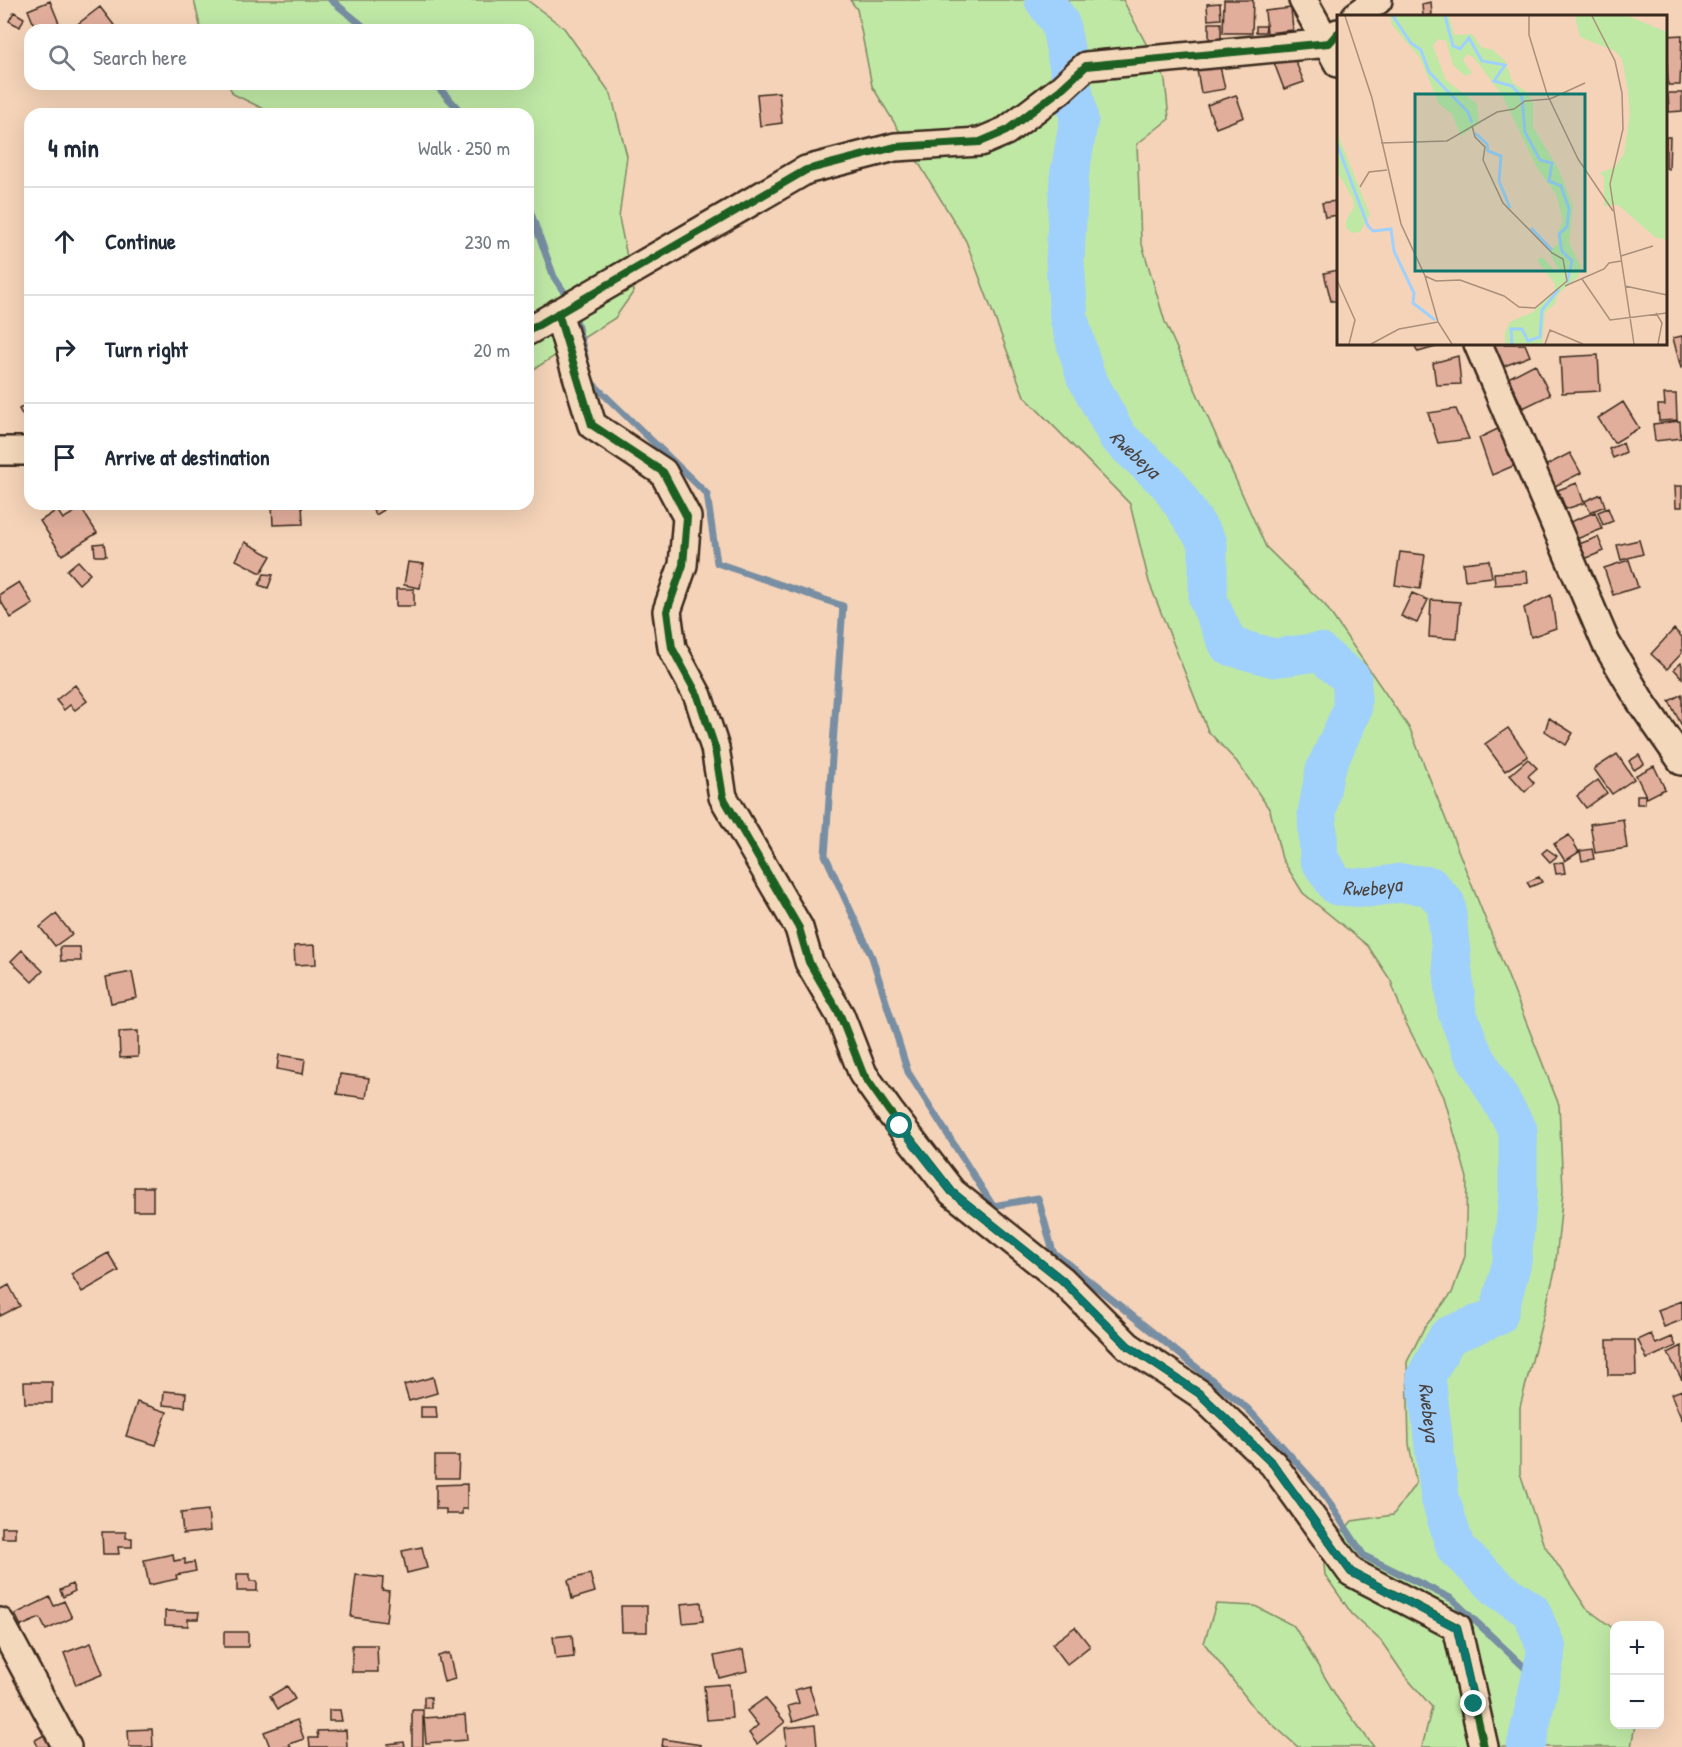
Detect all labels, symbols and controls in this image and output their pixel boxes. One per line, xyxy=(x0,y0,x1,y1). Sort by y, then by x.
inset map xyxy=(1337,15,1667,345)
search box xyxy=(24,24,534,90)
icon: search xyxy=(45,41,78,74)
text: Search here xyxy=(93,42,187,72)
text: 4 min xyxy=(48,130,99,165)
text: Walk · 250 m xyxy=(418,134,510,161)
icon: ahead xyxy=(48,225,81,258)
text: Continue xyxy=(105,226,176,256)
text: 230 m xyxy=(465,228,510,255)
icon: right xyxy=(48,333,81,366)
text: Turn right xyxy=(105,334,188,364)
text: 20 m xyxy=(473,336,510,363)
water label: Rwebeya xyxy=(1104,426,1168,485)
icon: arrive xyxy=(48,441,81,474)
text: Arrive at destination xyxy=(105,442,270,472)
water label: Rwebeya xyxy=(1342,869,1405,902)
route start xyxy=(886,1112,912,1138)
water label: Rwebeya xyxy=(1413,1381,1447,1445)
map controls xyxy=(1610,1621,1664,1729)
button: + xyxy=(1610,1621,1664,1675)
button: − xyxy=(1610,1675,1664,1729)
route end xyxy=(1460,1690,1486,1716)

